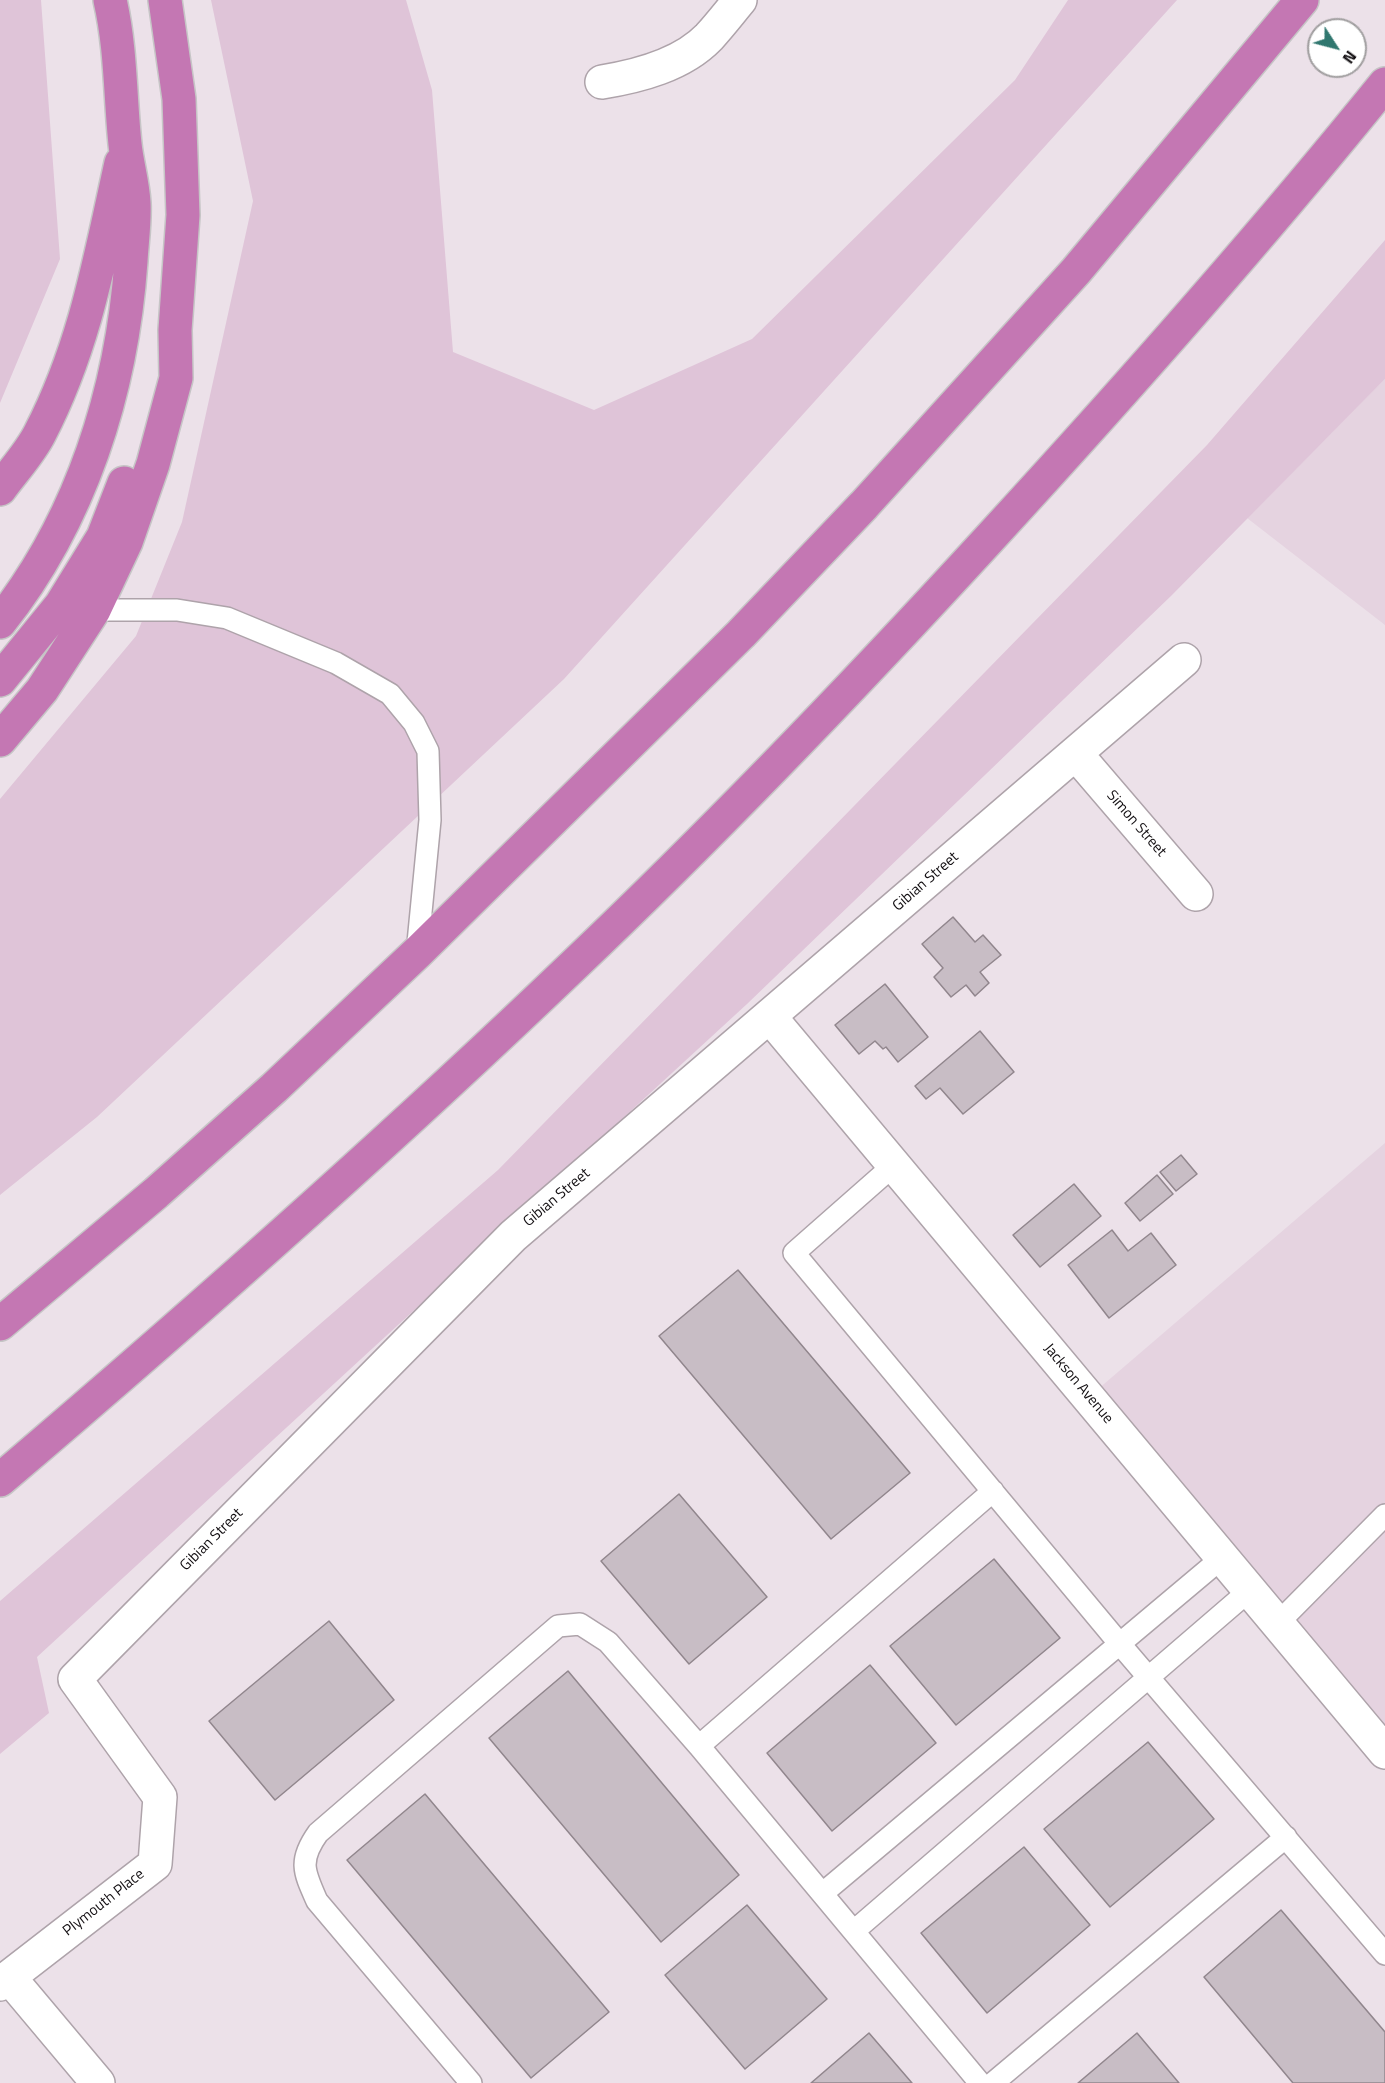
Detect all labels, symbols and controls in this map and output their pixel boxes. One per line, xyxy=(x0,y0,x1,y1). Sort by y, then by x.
north arrow xyxy=(1307,18,1367,78)
text: N xyxy=(1337,46,1363,69)
street label: Simon Street xyxy=(1102,787,1170,861)
street label: Gibian Street xyxy=(889,849,963,915)
street label: Gibian Street xyxy=(520,1165,594,1231)
street label: Jackson Avenue xyxy=(1039,1340,1117,1428)
street label: Gibian Street xyxy=(177,1505,247,1575)
street label: Plymouth Place xyxy=(60,1866,148,1940)

